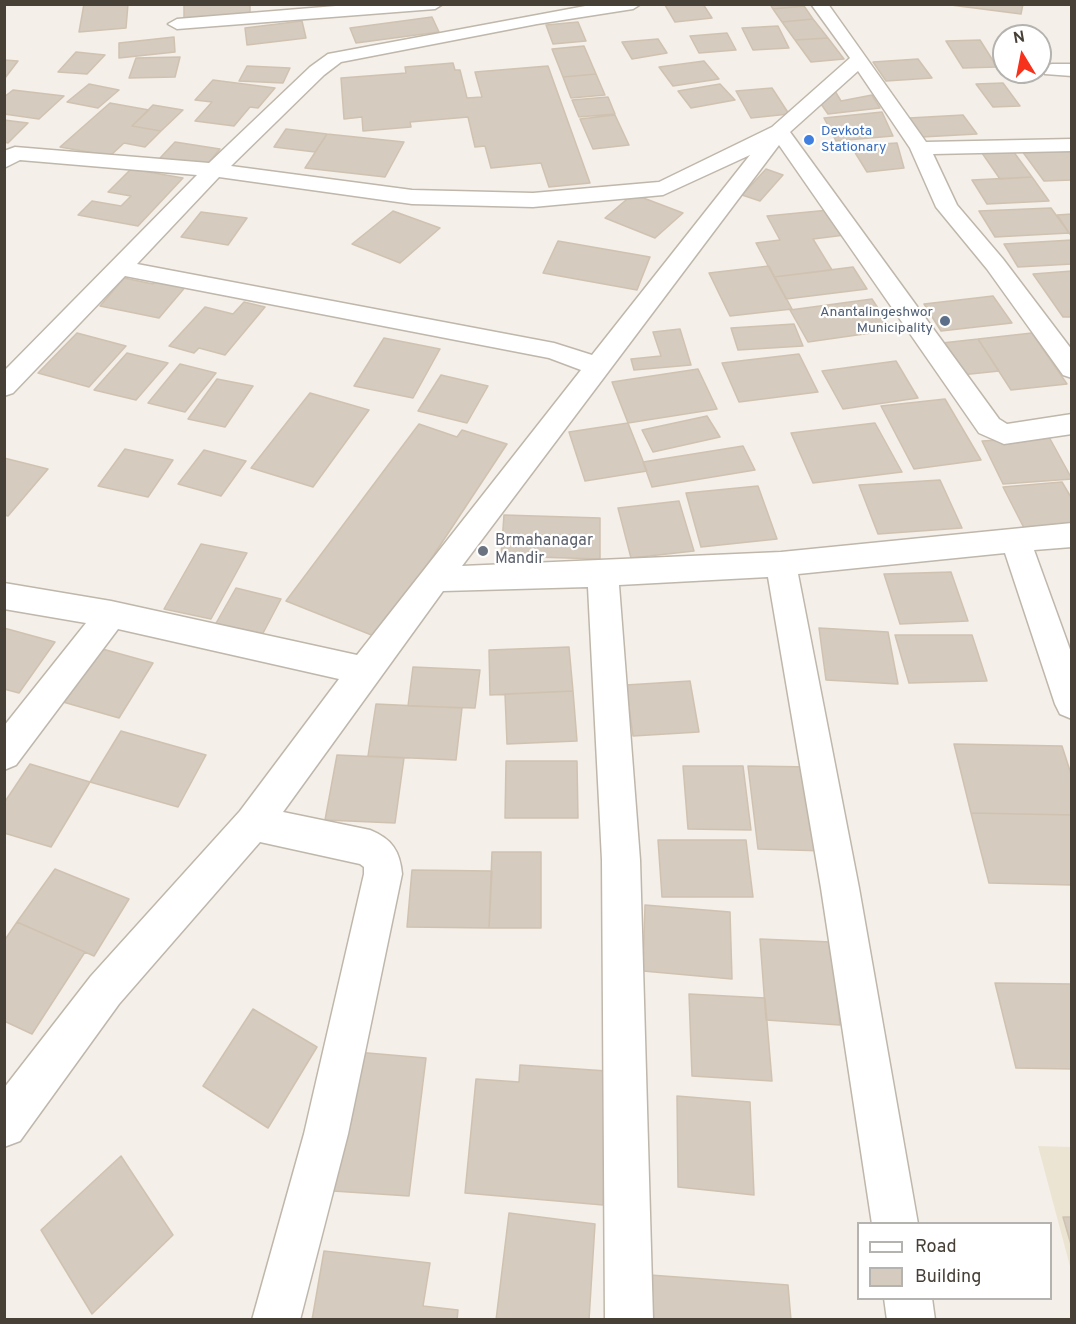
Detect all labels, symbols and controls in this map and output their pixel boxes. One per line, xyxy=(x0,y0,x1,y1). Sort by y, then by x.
north arrow xyxy=(992,24,1052,84)
text: N xyxy=(1012,27,1027,49)
place label: Devkota Stationary xyxy=(821,124,886,156)
marker: Devkota Stationary xyxy=(802,133,816,147)
place label: Anantalingeshwor Municipality xyxy=(820,305,933,338)
marker: Anantalingeshwor Municipality xyxy=(938,314,952,328)
place label: Brmahanagar Mandir xyxy=(495,532,593,570)
marker: Brmahanagar Mandir xyxy=(476,544,490,558)
legend xyxy=(857,1222,1052,1300)
text: Road xyxy=(915,1236,957,1259)
text: Building xyxy=(915,1266,981,1289)

